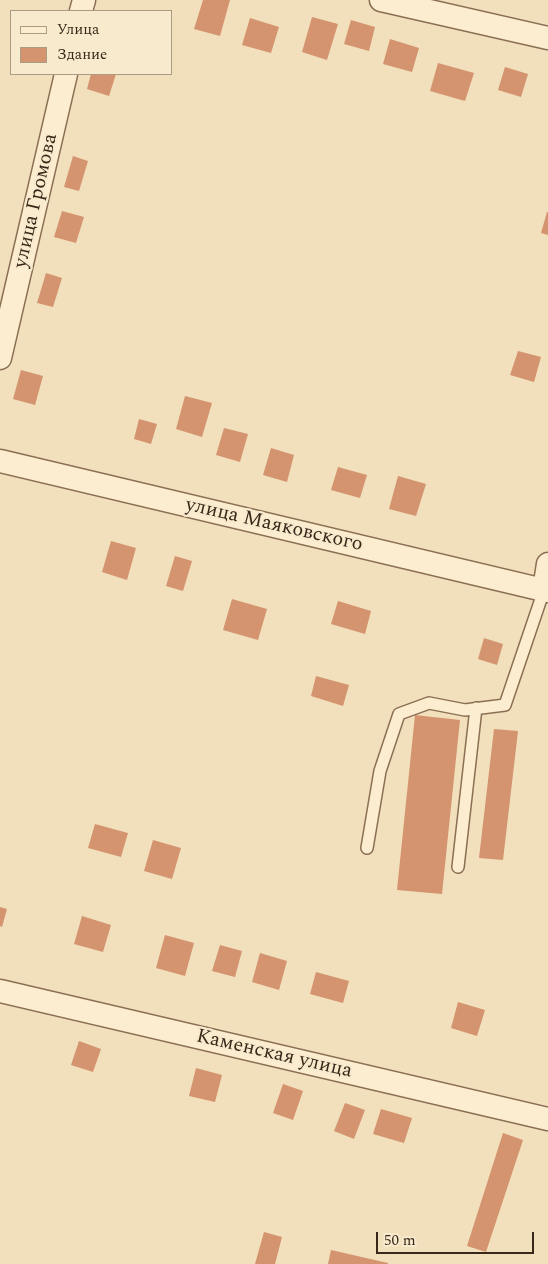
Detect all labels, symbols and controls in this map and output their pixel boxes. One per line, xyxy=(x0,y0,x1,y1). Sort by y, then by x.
legend xyxy=(10,10,172,75)
text: Улица xyxy=(57,18,99,41)
text: Здание xyxy=(57,43,107,66)
street label: улица Громова xyxy=(10,131,64,271)
street label: улица Маяковского xyxy=(183,494,365,558)
street label: Каменская улица xyxy=(194,1025,354,1085)
scale bar xyxy=(378,1222,536,1254)
text: 50 m xyxy=(384,1229,416,1252)

